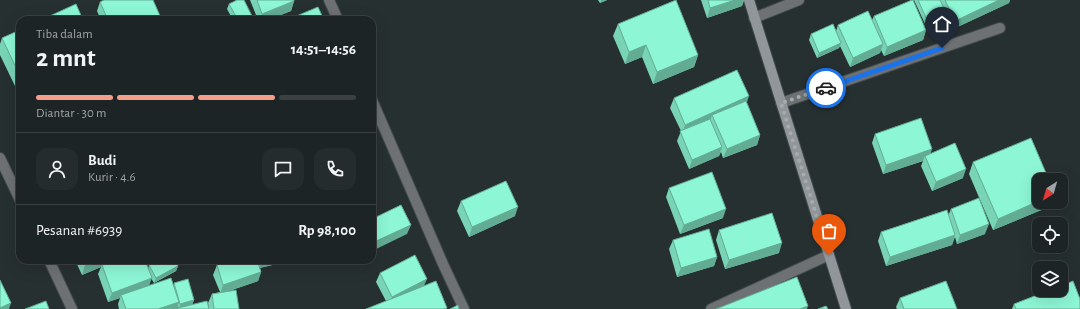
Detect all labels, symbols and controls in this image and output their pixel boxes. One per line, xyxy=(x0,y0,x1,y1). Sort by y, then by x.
pin xyxy=(925,7.0,959,48)
icon: home xyxy=(931,13,953,35)
text: Tiba dalam xyxy=(36,28,93,41)
text: 14:51–14:56 xyxy=(291,42,356,57)
text: 2 mnt xyxy=(36,45,96,71)
courier xyxy=(806,68,846,108)
icon: car xyxy=(815,77,837,99)
text: Diantar · 30 m xyxy=(36,107,106,120)
button: person xyxy=(36,148,78,190)
button: chat xyxy=(262,148,304,190)
button: phone xyxy=(314,148,356,190)
text: Budi xyxy=(88,153,116,168)
text: Kurir · 4.6 xyxy=(88,171,136,184)
north arrow xyxy=(1032,173,1068,209)
map controls xyxy=(1032,173,1068,297)
pin xyxy=(812,214,846,255)
button: locate xyxy=(1032,217,1068,253)
icon: bag xyxy=(818,220,840,242)
text: Pesanan #6939 xyxy=(36,223,122,238)
text: Rp 98,100 xyxy=(298,223,356,238)
button: layers xyxy=(1032,261,1068,297)

